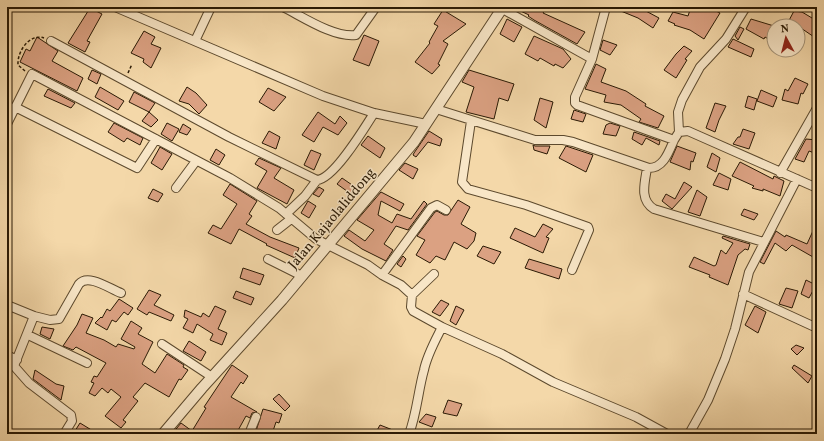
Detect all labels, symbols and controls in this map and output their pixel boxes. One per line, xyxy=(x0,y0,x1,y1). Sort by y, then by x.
north arrow xyxy=(766,18,806,58)
text: N xyxy=(780,22,790,37)
street label: Jalan Kajaolaliddong xyxy=(284,164,380,274)

